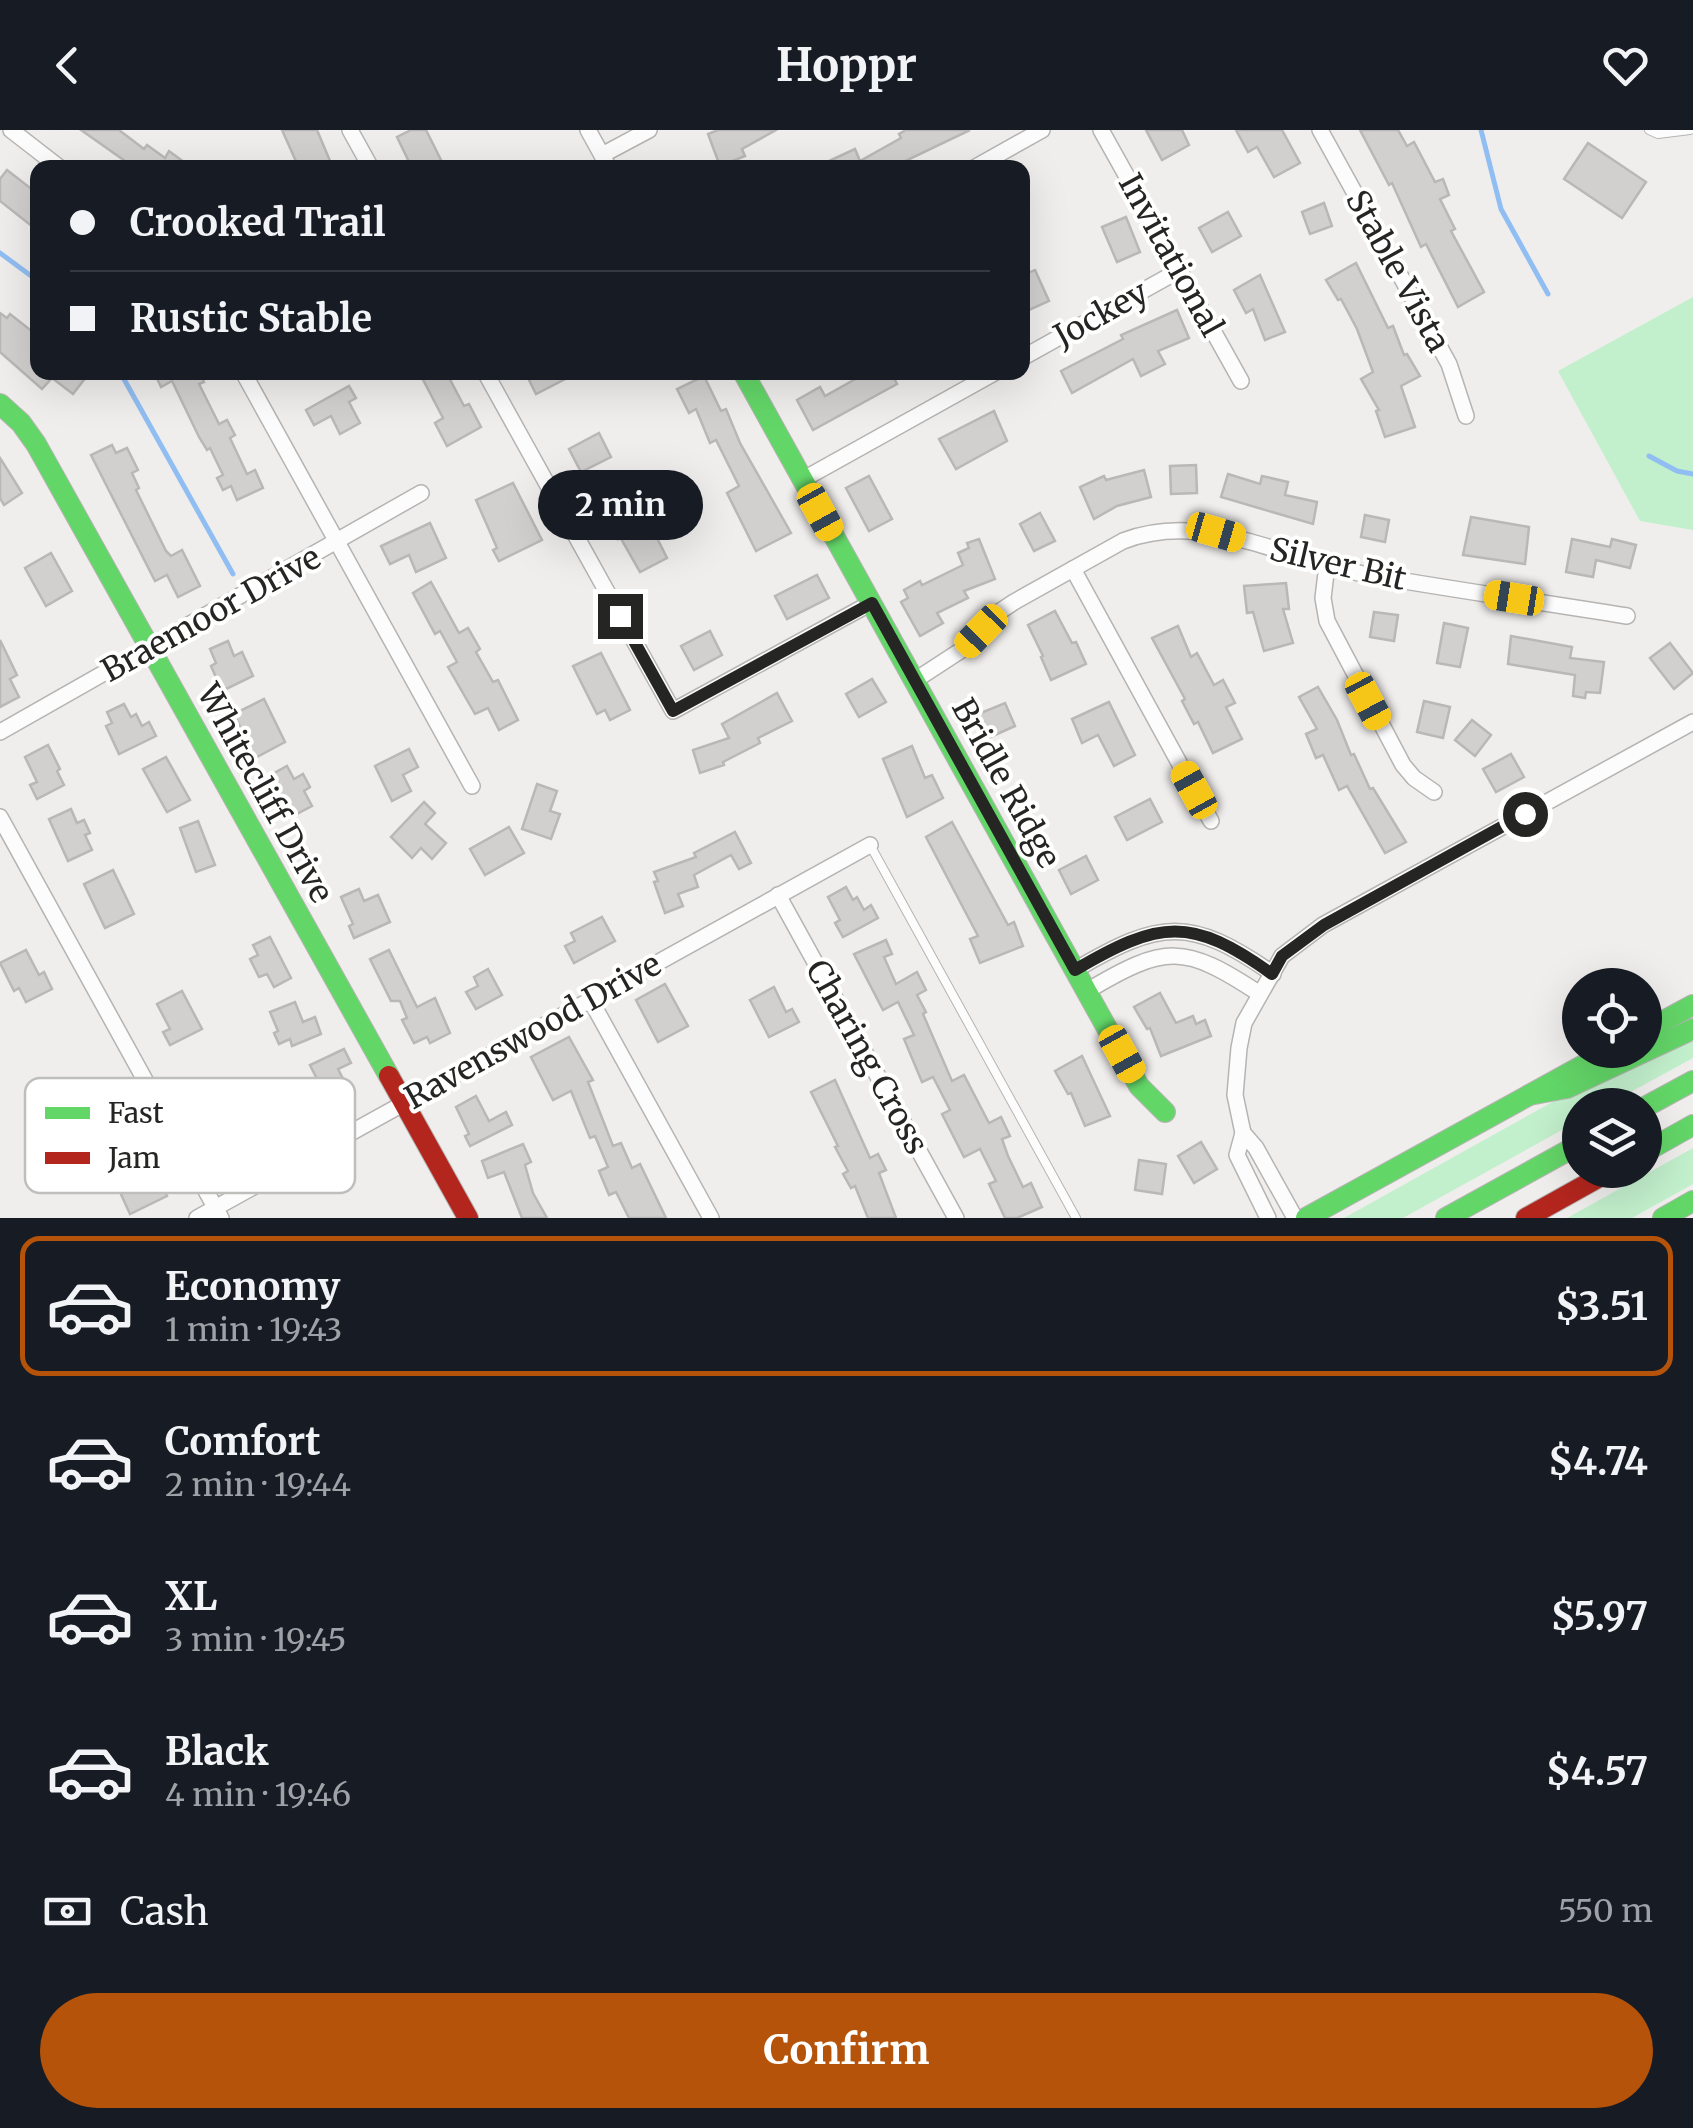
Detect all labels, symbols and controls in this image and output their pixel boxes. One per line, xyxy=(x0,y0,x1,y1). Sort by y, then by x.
text: Hoppr xyxy=(776,37,917,93)
icon: back xyxy=(40,38,95,93)
icon: heart xyxy=(1598,38,1653,93)
street label: Invitational xyxy=(1110,167,1232,343)
street label: Stable Vista xyxy=(1337,183,1459,359)
text: Crooked Trail xyxy=(130,199,386,246)
street label: Jockey xyxy=(1046,272,1155,357)
text: Rustic Stable xyxy=(130,295,372,342)
callout: 2 min xyxy=(538,471,702,541)
car xyxy=(792,478,848,546)
text: 2 min xyxy=(575,485,666,525)
car xyxy=(1183,509,1249,555)
street label: Silver Bit xyxy=(1266,529,1411,599)
street label: Braemoor Drive xyxy=(95,537,327,691)
car xyxy=(1482,578,1546,618)
route end xyxy=(598,594,643,639)
car xyxy=(949,599,1013,663)
car xyxy=(1341,667,1395,735)
street label: Whitecliff Drive xyxy=(188,676,342,909)
street label: Bridle Ridge xyxy=(943,691,1069,875)
car xyxy=(1166,756,1222,824)
route start xyxy=(1503,792,1548,837)
street label: Ravenswood Drive xyxy=(398,944,668,1118)
street label: Charing Cross xyxy=(797,953,937,1161)
map controls xyxy=(1562,968,1662,1188)
button: locate xyxy=(1562,968,1662,1068)
car xyxy=(1094,1020,1150,1088)
legend xyxy=(25,1078,355,1193)
button: layers xyxy=(1562,1088,1662,1188)
text: Fast xyxy=(108,1095,164,1131)
text: Jam xyxy=(107,1140,161,1176)
icon: car xyxy=(45,1261,135,1351)
text: Economy xyxy=(165,1263,340,1310)
text: $3.51 xyxy=(1555,1283,1648,1330)
text: 1 min · 19:43 xyxy=(165,1310,342,1350)
icon: car xyxy=(45,1416,135,1506)
text: Comfort xyxy=(165,1418,321,1465)
text: $4.74 xyxy=(1548,1438,1648,1485)
text: 2 min · 19:44 xyxy=(165,1465,351,1505)
icon: car xyxy=(45,1571,135,1661)
text: XL xyxy=(165,1573,217,1620)
text: $5.97 xyxy=(1551,1593,1648,1640)
text: 3 min · 19:45 xyxy=(165,1620,347,1660)
icon: car xyxy=(45,1726,135,1816)
text: Black xyxy=(165,1728,269,1775)
text: $4.57 xyxy=(1546,1748,1648,1795)
text: 4 min · 19:46 xyxy=(165,1775,351,1815)
icon: cash xyxy=(40,1884,95,1939)
text: Cash xyxy=(120,1888,209,1935)
text: 550 m xyxy=(1558,1891,1653,1931)
button: Confirm xyxy=(40,1993,1653,2108)

